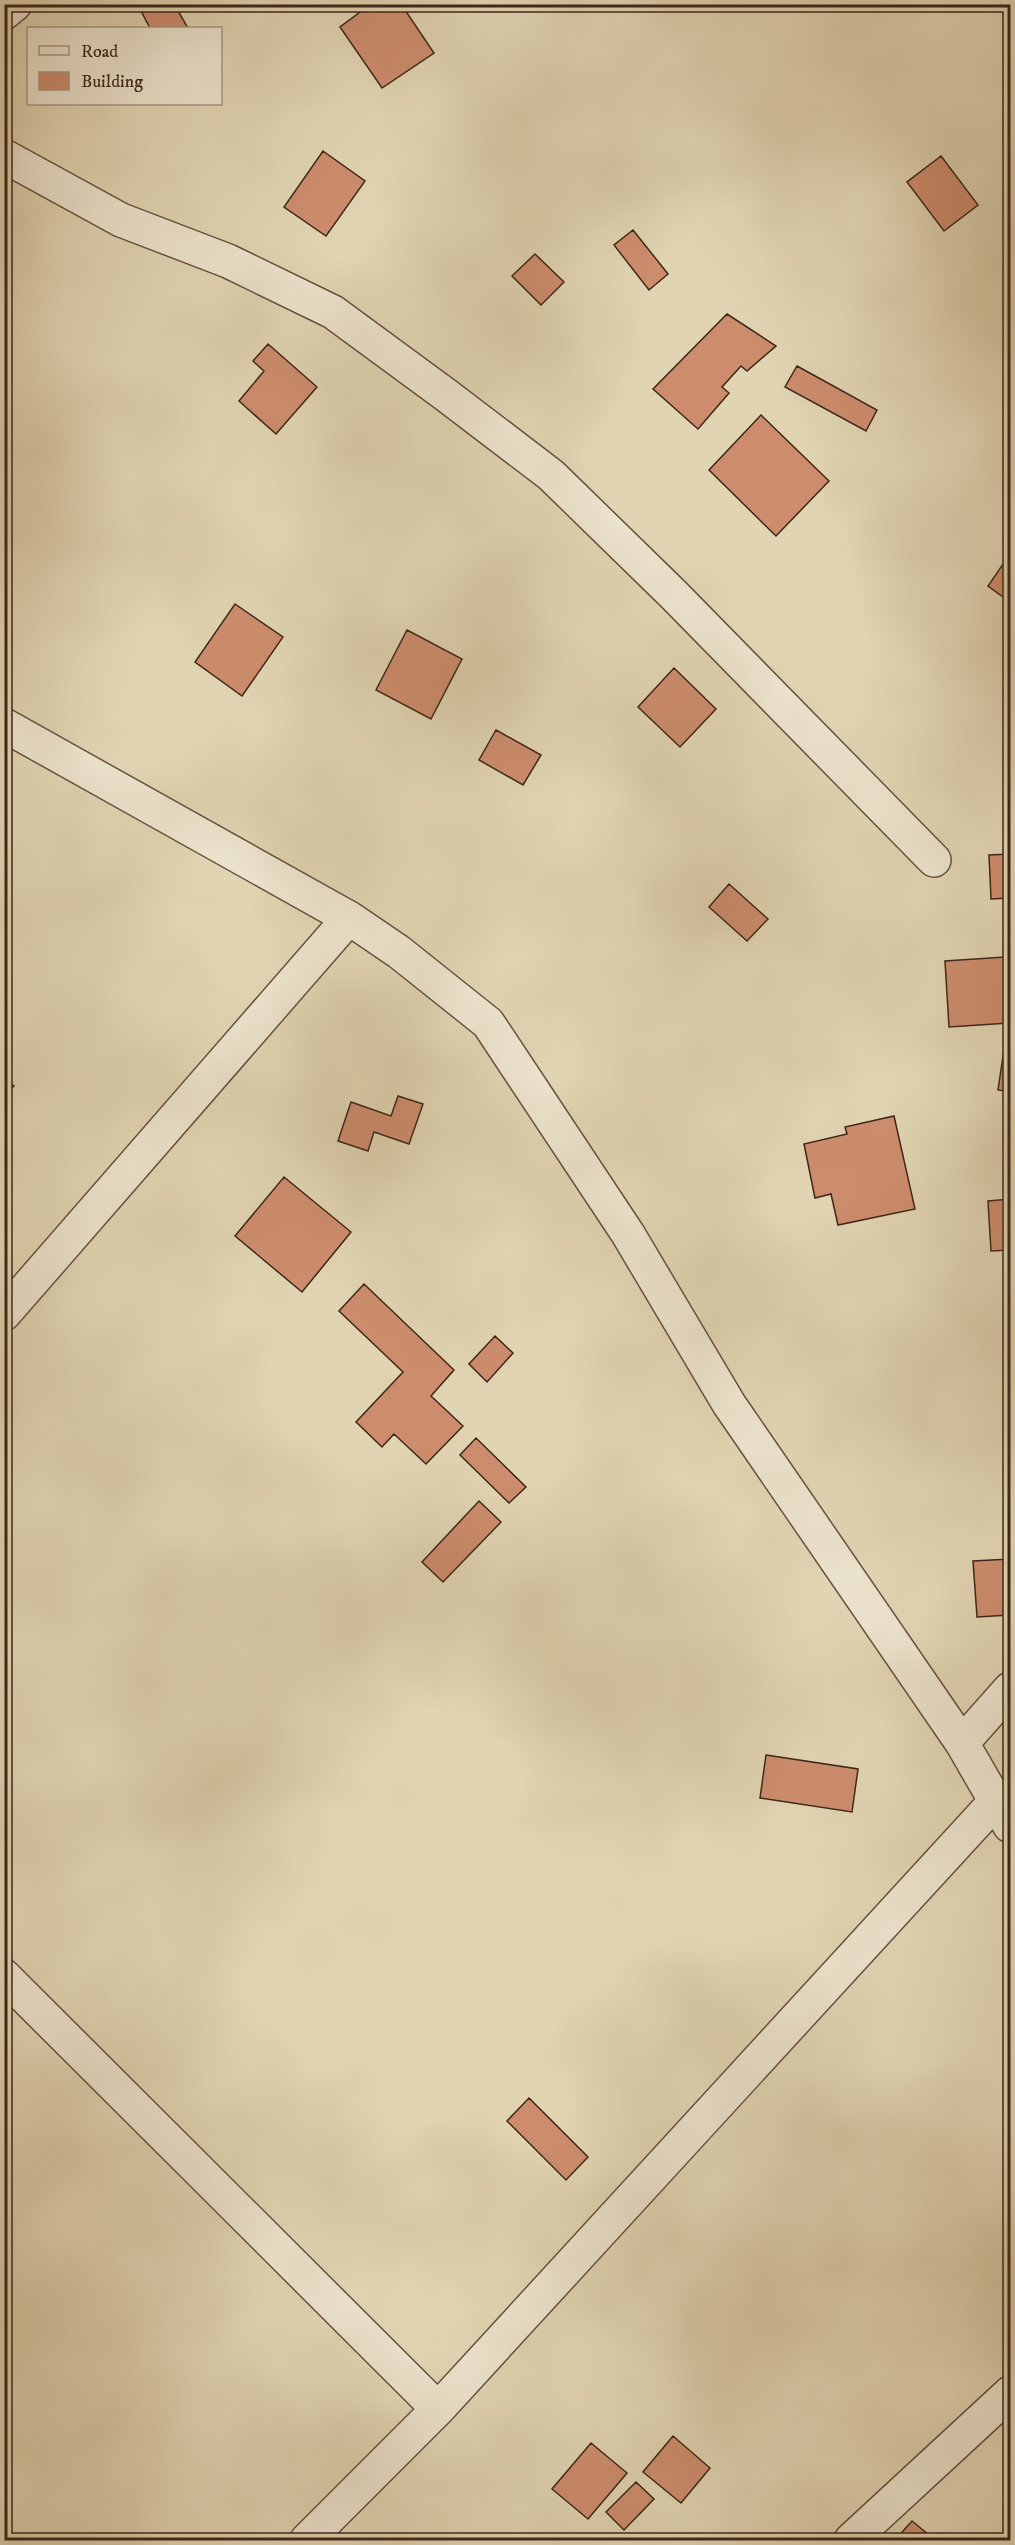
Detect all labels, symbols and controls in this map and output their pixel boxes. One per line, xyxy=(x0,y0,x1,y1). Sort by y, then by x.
legend xyxy=(27,27,222,105)
text: Road xyxy=(81,41,118,63)
text: Building xyxy=(81,71,143,93)

